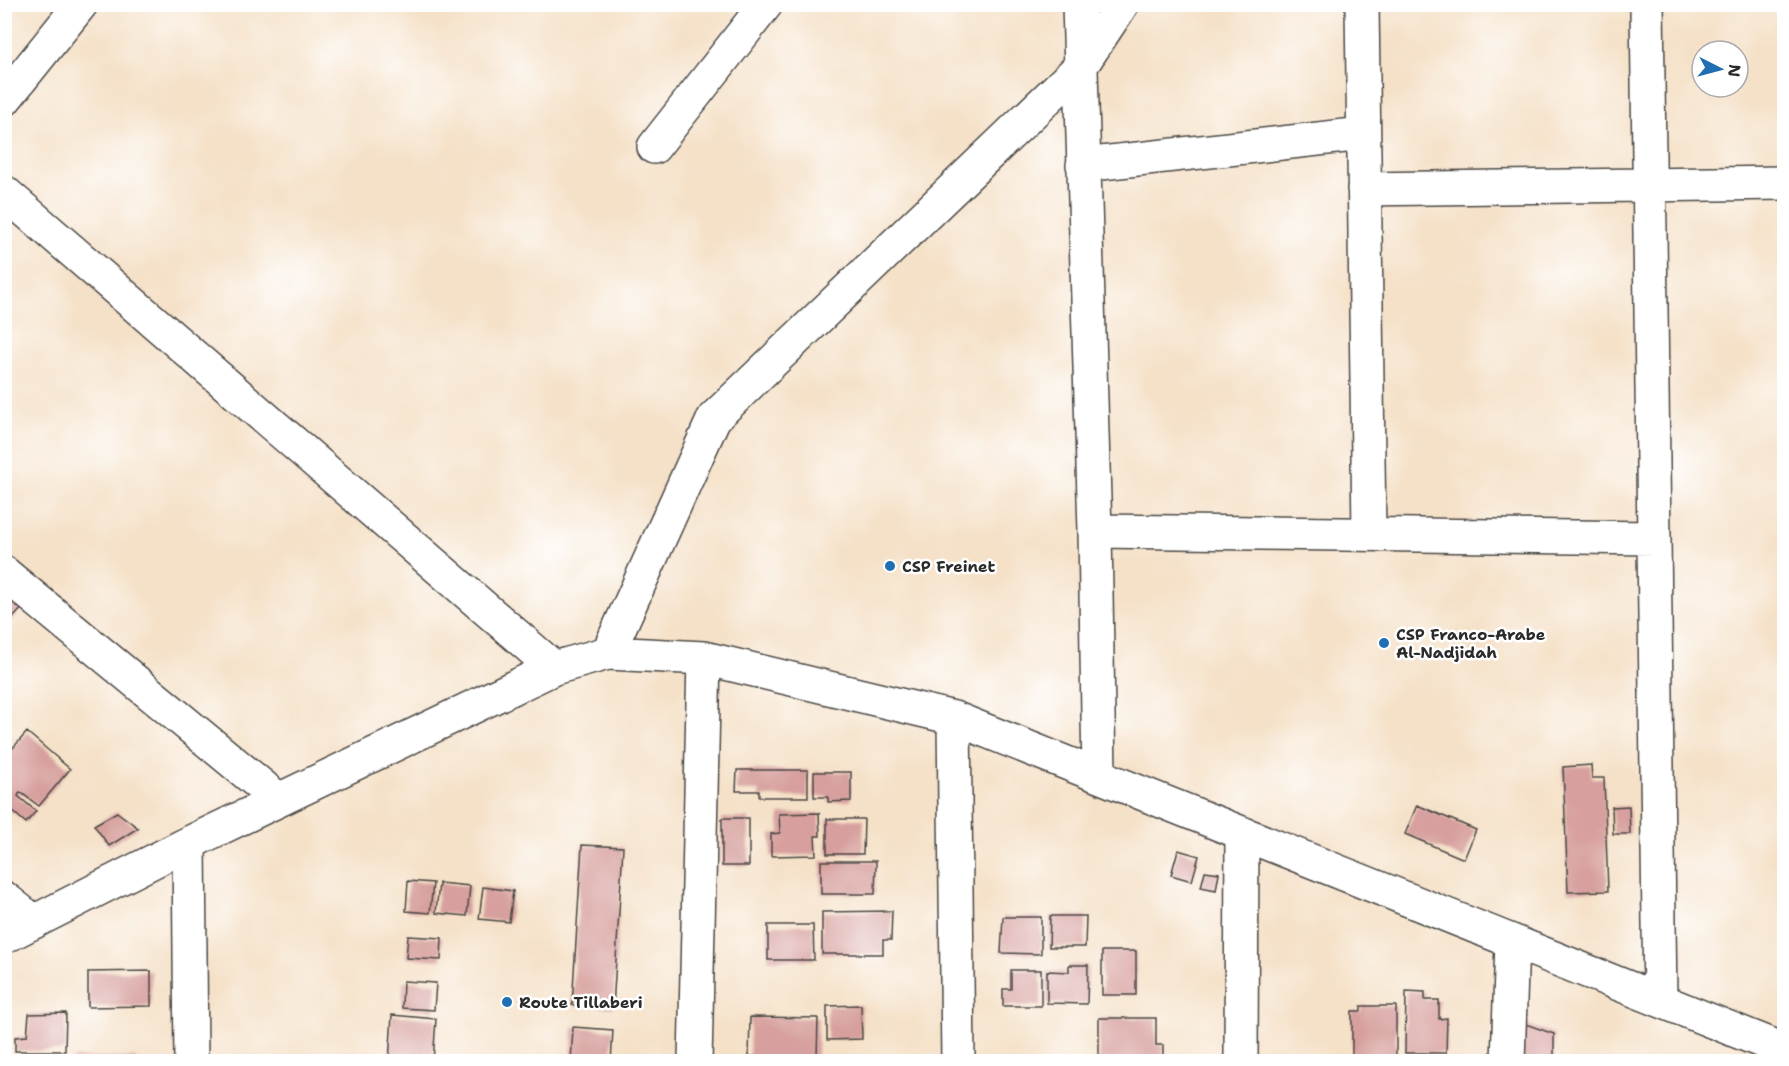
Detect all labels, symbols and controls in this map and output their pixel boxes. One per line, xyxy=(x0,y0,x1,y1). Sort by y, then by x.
north arrow xyxy=(1690,39,1750,99)
text: N xyxy=(1723,63,1746,78)
place label: CSP Freinet xyxy=(902,556,996,577)
marker: CSP Freinet xyxy=(883,559,897,573)
place label: CSP Franco-Arabe Al-Nadjidah xyxy=(1396,624,1546,663)
marker: CSP Franco-Arabe Al-Nadjidah xyxy=(1377,636,1391,650)
place label: Route Tillaberi xyxy=(519,992,643,1013)
marker: Route Tillaberi xyxy=(500,995,514,1009)

